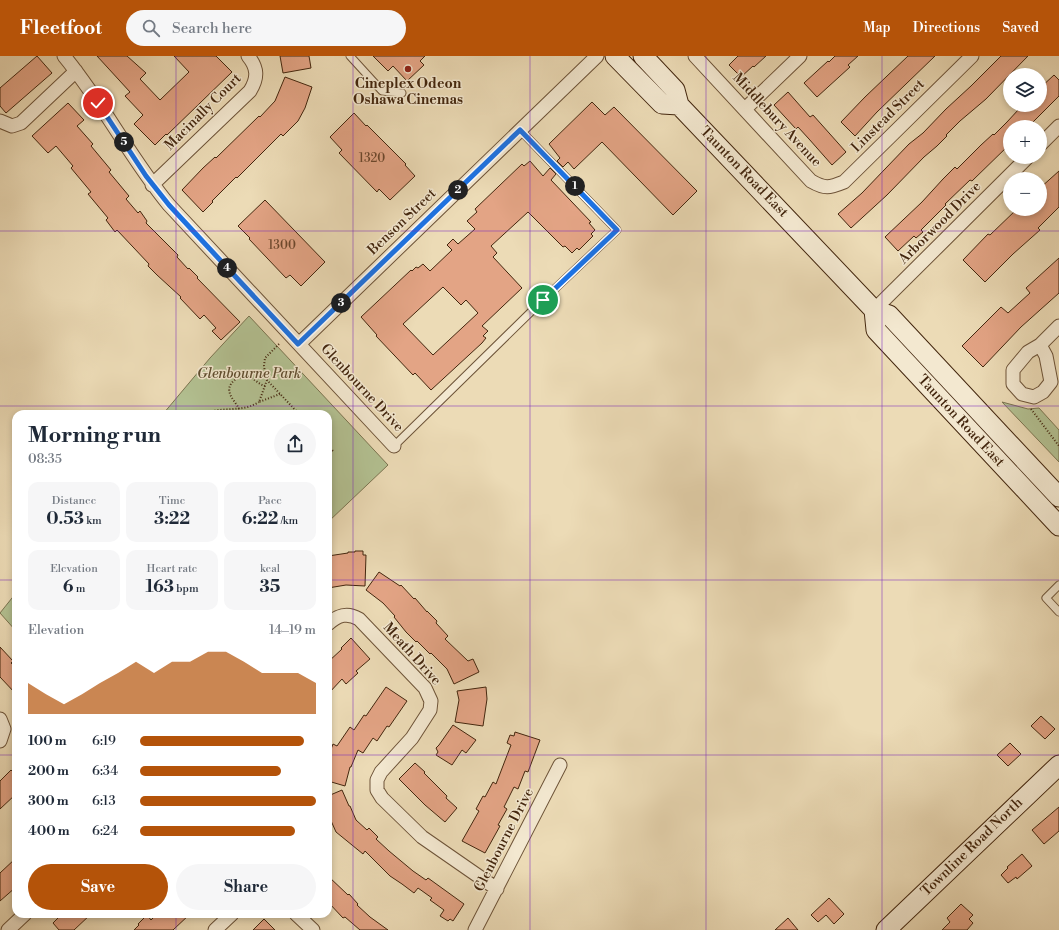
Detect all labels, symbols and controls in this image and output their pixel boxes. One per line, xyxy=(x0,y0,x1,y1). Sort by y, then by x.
search box xyxy=(126,10,406,46)
text: Fleetfoot xyxy=(20,16,102,40)
icon: search xyxy=(140,17,162,39)
text: Search here xyxy=(172,19,252,38)
text: Map xyxy=(863,19,891,37)
text: Directions xyxy=(913,19,980,37)
text: Saved xyxy=(1002,19,1039,37)
marker: Cineplex Odeon Oshawa Cinemas xyxy=(403,64,413,74)
map controls xyxy=(1003,68,1047,216)
button: layers xyxy=(1003,68,1047,112)
street label: Middlebury Avenue xyxy=(729,69,825,171)
street label: Macinally Court xyxy=(161,70,245,154)
place label: Cineplex Odeon Oshawa Cinemas xyxy=(353,75,463,109)
street label: Linstead Street xyxy=(848,76,928,156)
pin xyxy=(81,86,115,120)
icon: check xyxy=(87,92,109,114)
button: + xyxy=(1003,120,1047,164)
street label: Taunton Road East xyxy=(696,123,792,221)
pin: 5 xyxy=(114,132,134,152)
text: 5 xyxy=(121,135,127,149)
house number: 1320 xyxy=(359,151,385,166)
button: − xyxy=(1003,172,1047,216)
pin: 1 xyxy=(565,176,585,196)
street label: Arborwood Drive xyxy=(894,178,985,269)
text: 1 xyxy=(572,179,578,193)
pin: 2 xyxy=(448,180,468,200)
text: 2 xyxy=(455,183,461,197)
street label: Benson Street xyxy=(363,185,440,260)
house number: 1300 xyxy=(268,238,296,253)
pin: 4 xyxy=(217,258,237,278)
text: 4 xyxy=(223,261,231,275)
pin xyxy=(526,283,560,317)
icon: arrive xyxy=(532,289,554,311)
pin: 3 xyxy=(331,293,351,313)
text: 3 xyxy=(338,296,344,310)
street label: Glenbourne Drive xyxy=(317,340,407,436)
park label: Glenbourne Park xyxy=(197,365,301,383)
street label: Taunton Road East xyxy=(914,371,1008,471)
text: Morning run xyxy=(28,422,161,449)
button: share xyxy=(274,423,316,465)
text: 08:35 xyxy=(28,451,62,467)
text: Distance xyxy=(52,494,96,508)
text: Time xyxy=(159,494,185,508)
text: Pace xyxy=(258,494,282,508)
text: 0.53 xyxy=(46,508,84,530)
text: 3:22 xyxy=(154,508,190,530)
text: 6:22 xyxy=(242,508,278,530)
text: km xyxy=(84,514,102,528)
text: /km xyxy=(278,514,298,528)
text: Elevation xyxy=(50,562,98,576)
text: Heart rate xyxy=(147,562,197,576)
text: kcal xyxy=(260,562,280,576)
text: 6 xyxy=(63,576,73,598)
text: 163 xyxy=(145,576,174,598)
text: 35 xyxy=(260,576,280,598)
text: m xyxy=(73,582,85,596)
text: bpm xyxy=(174,582,199,596)
street label: Meath Drive xyxy=(379,619,445,689)
text: Elevation xyxy=(28,622,84,638)
text: 14–19 m xyxy=(269,622,316,638)
text: 100 m xyxy=(28,733,67,749)
text: 6:19 xyxy=(92,733,116,749)
text: 200 m xyxy=(28,763,69,779)
text: 6:34 xyxy=(92,763,118,779)
street label: Glenbourne Drive xyxy=(470,785,538,895)
text: 300 m xyxy=(28,793,69,809)
text: 6:13 xyxy=(92,793,116,809)
street label: Townline Road North xyxy=(917,793,1027,900)
text: 400 m xyxy=(28,823,70,839)
text: 6:24 xyxy=(92,823,118,839)
button: Save xyxy=(28,864,168,910)
button: Share xyxy=(176,864,316,910)

